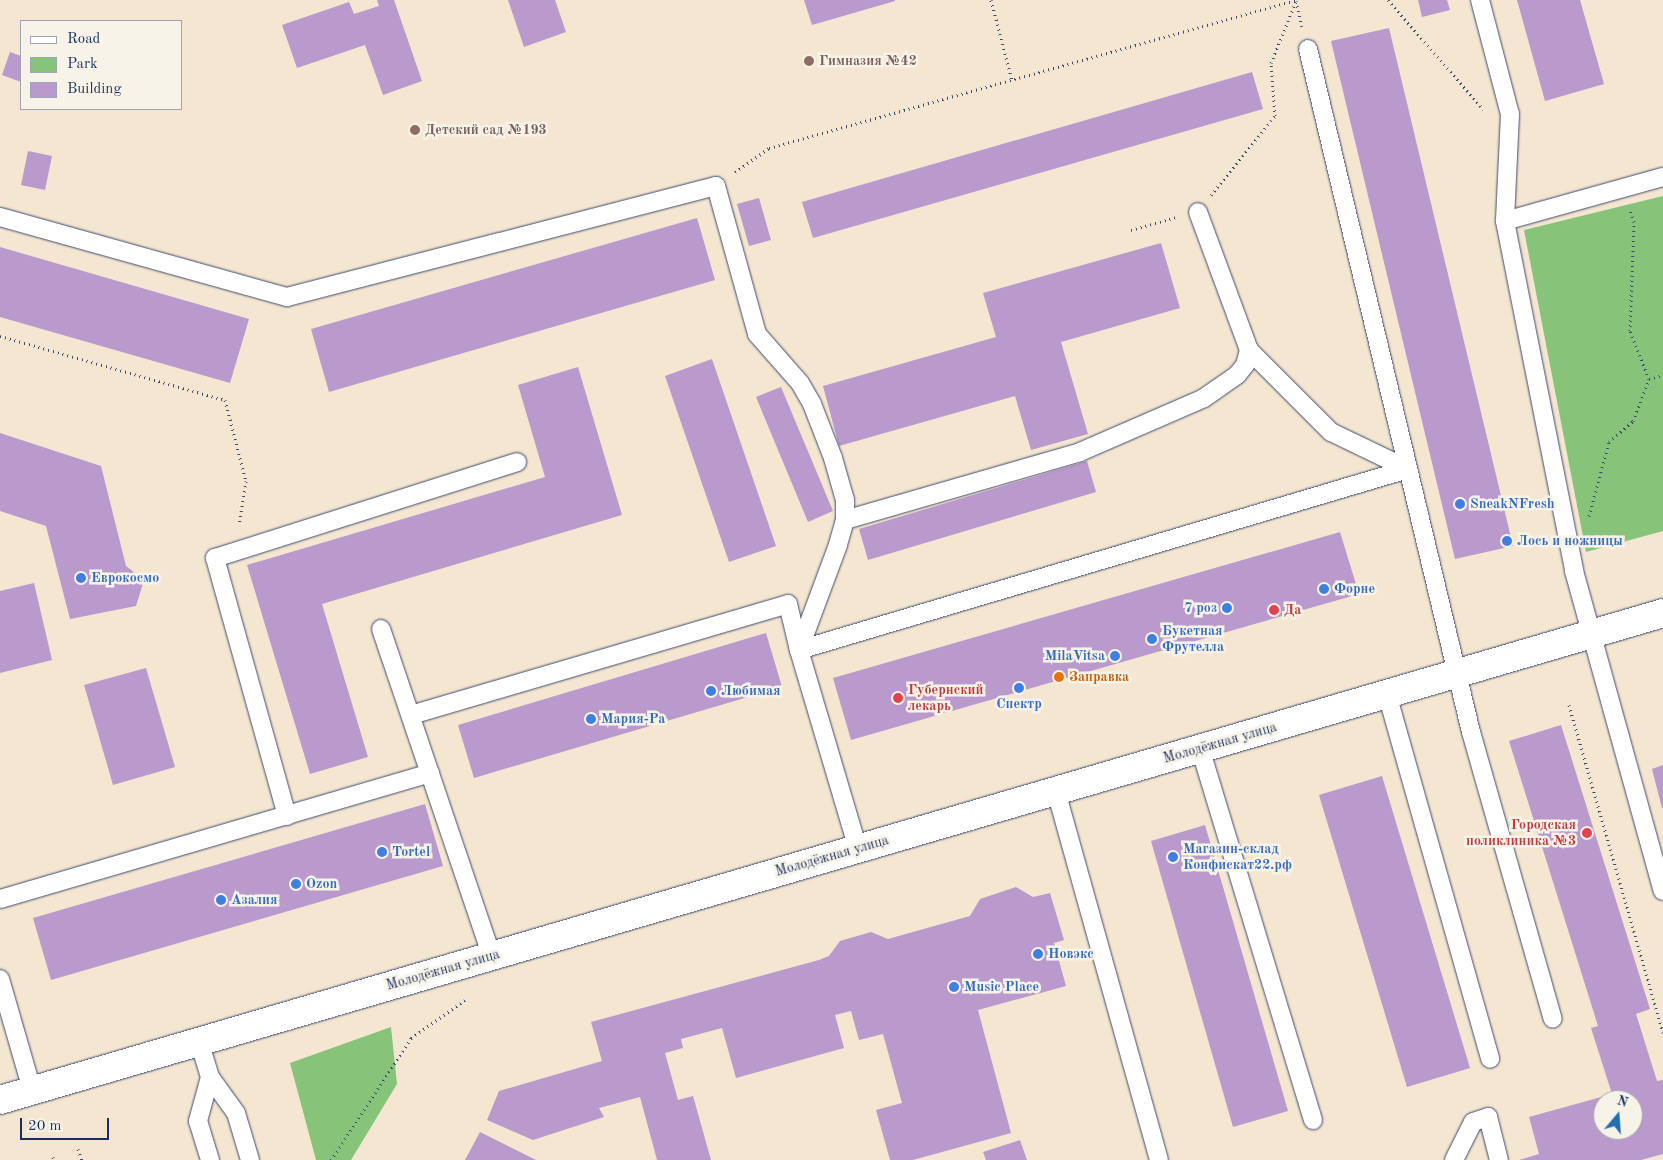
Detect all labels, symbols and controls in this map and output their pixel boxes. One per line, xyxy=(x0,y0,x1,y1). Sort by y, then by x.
legend xyxy=(20,20,182,110)
text: Road xyxy=(67,32,100,47)
place label: Гимназия №42 xyxy=(819,53,917,69)
marker: Гимназия №42 xyxy=(803,55,815,67)
text: Park xyxy=(67,57,98,72)
text: Building xyxy=(67,82,122,97)
place label: Детский сад №193 xyxy=(425,122,547,138)
marker: Детский сад №193 xyxy=(409,124,421,136)
place label: SneakNFresh xyxy=(1470,496,1555,512)
marker: SneakNFresh xyxy=(1454,498,1466,510)
place label: Лось и ножницы xyxy=(1517,533,1623,549)
marker: Лось и ножницы xyxy=(1501,535,1513,547)
place label: Еврокосмо xyxy=(91,570,159,586)
marker: Еврокосмо xyxy=(75,572,87,584)
place label: Форне xyxy=(1334,581,1375,597)
marker: Форне xyxy=(1318,583,1330,595)
place label: 7 роз xyxy=(1184,600,1217,616)
marker: 7 роз xyxy=(1221,602,1233,614)
place label: Да xyxy=(1284,602,1301,618)
marker: Да xyxy=(1268,604,1280,616)
place label: Букетная Фрутелла xyxy=(1162,623,1224,656)
marker: Букетная Фрутелла xyxy=(1146,633,1158,645)
place label: MilaVitsa xyxy=(1045,648,1105,664)
marker: MilaVitsa xyxy=(1109,650,1121,662)
place label: Заправка xyxy=(1069,669,1129,685)
marker: Заправка xyxy=(1053,671,1065,683)
place label: Губернский лекарь xyxy=(908,682,984,714)
marker: Спектр xyxy=(1013,682,1025,694)
place label: Любимая xyxy=(721,683,781,699)
marker: Любимая xyxy=(705,685,717,697)
marker: Губернский лекарь xyxy=(892,692,904,704)
place label: Спектр xyxy=(996,696,1042,712)
place label: Мария-Ра xyxy=(601,711,665,727)
marker: Мария-Ра xyxy=(585,713,597,725)
street label: Молодёжная улица xyxy=(1161,719,1279,767)
place label: Городская поликлиника №3 xyxy=(1466,817,1576,850)
marker: Городская поликлиника №3 xyxy=(1580,826,1594,840)
street label: Молодёжная улица xyxy=(773,832,891,880)
place label: Магазин-склад Конфискат22.рф xyxy=(1183,841,1292,874)
place label: Tortel xyxy=(392,844,430,860)
marker: Tortel xyxy=(376,846,388,858)
marker: Магазин-склад Конфискат22.рф xyxy=(1167,851,1179,863)
place label: Ozon xyxy=(306,876,337,892)
marker: Ozon xyxy=(290,878,302,890)
place label: Азалия xyxy=(231,892,278,908)
marker: Азалия xyxy=(215,894,227,906)
street label: Молодёжная улица xyxy=(384,946,502,994)
place label: Новэкс xyxy=(1048,946,1094,962)
marker: Новэкс xyxy=(1032,948,1044,960)
place label: Music Place xyxy=(964,979,1039,995)
marker: Music Place xyxy=(948,981,960,993)
north arrow xyxy=(1593,1090,1643,1140)
text: N xyxy=(1615,1093,1630,1110)
scale bar xyxy=(22,1108,111,1140)
text: 20 m xyxy=(28,1119,62,1134)

